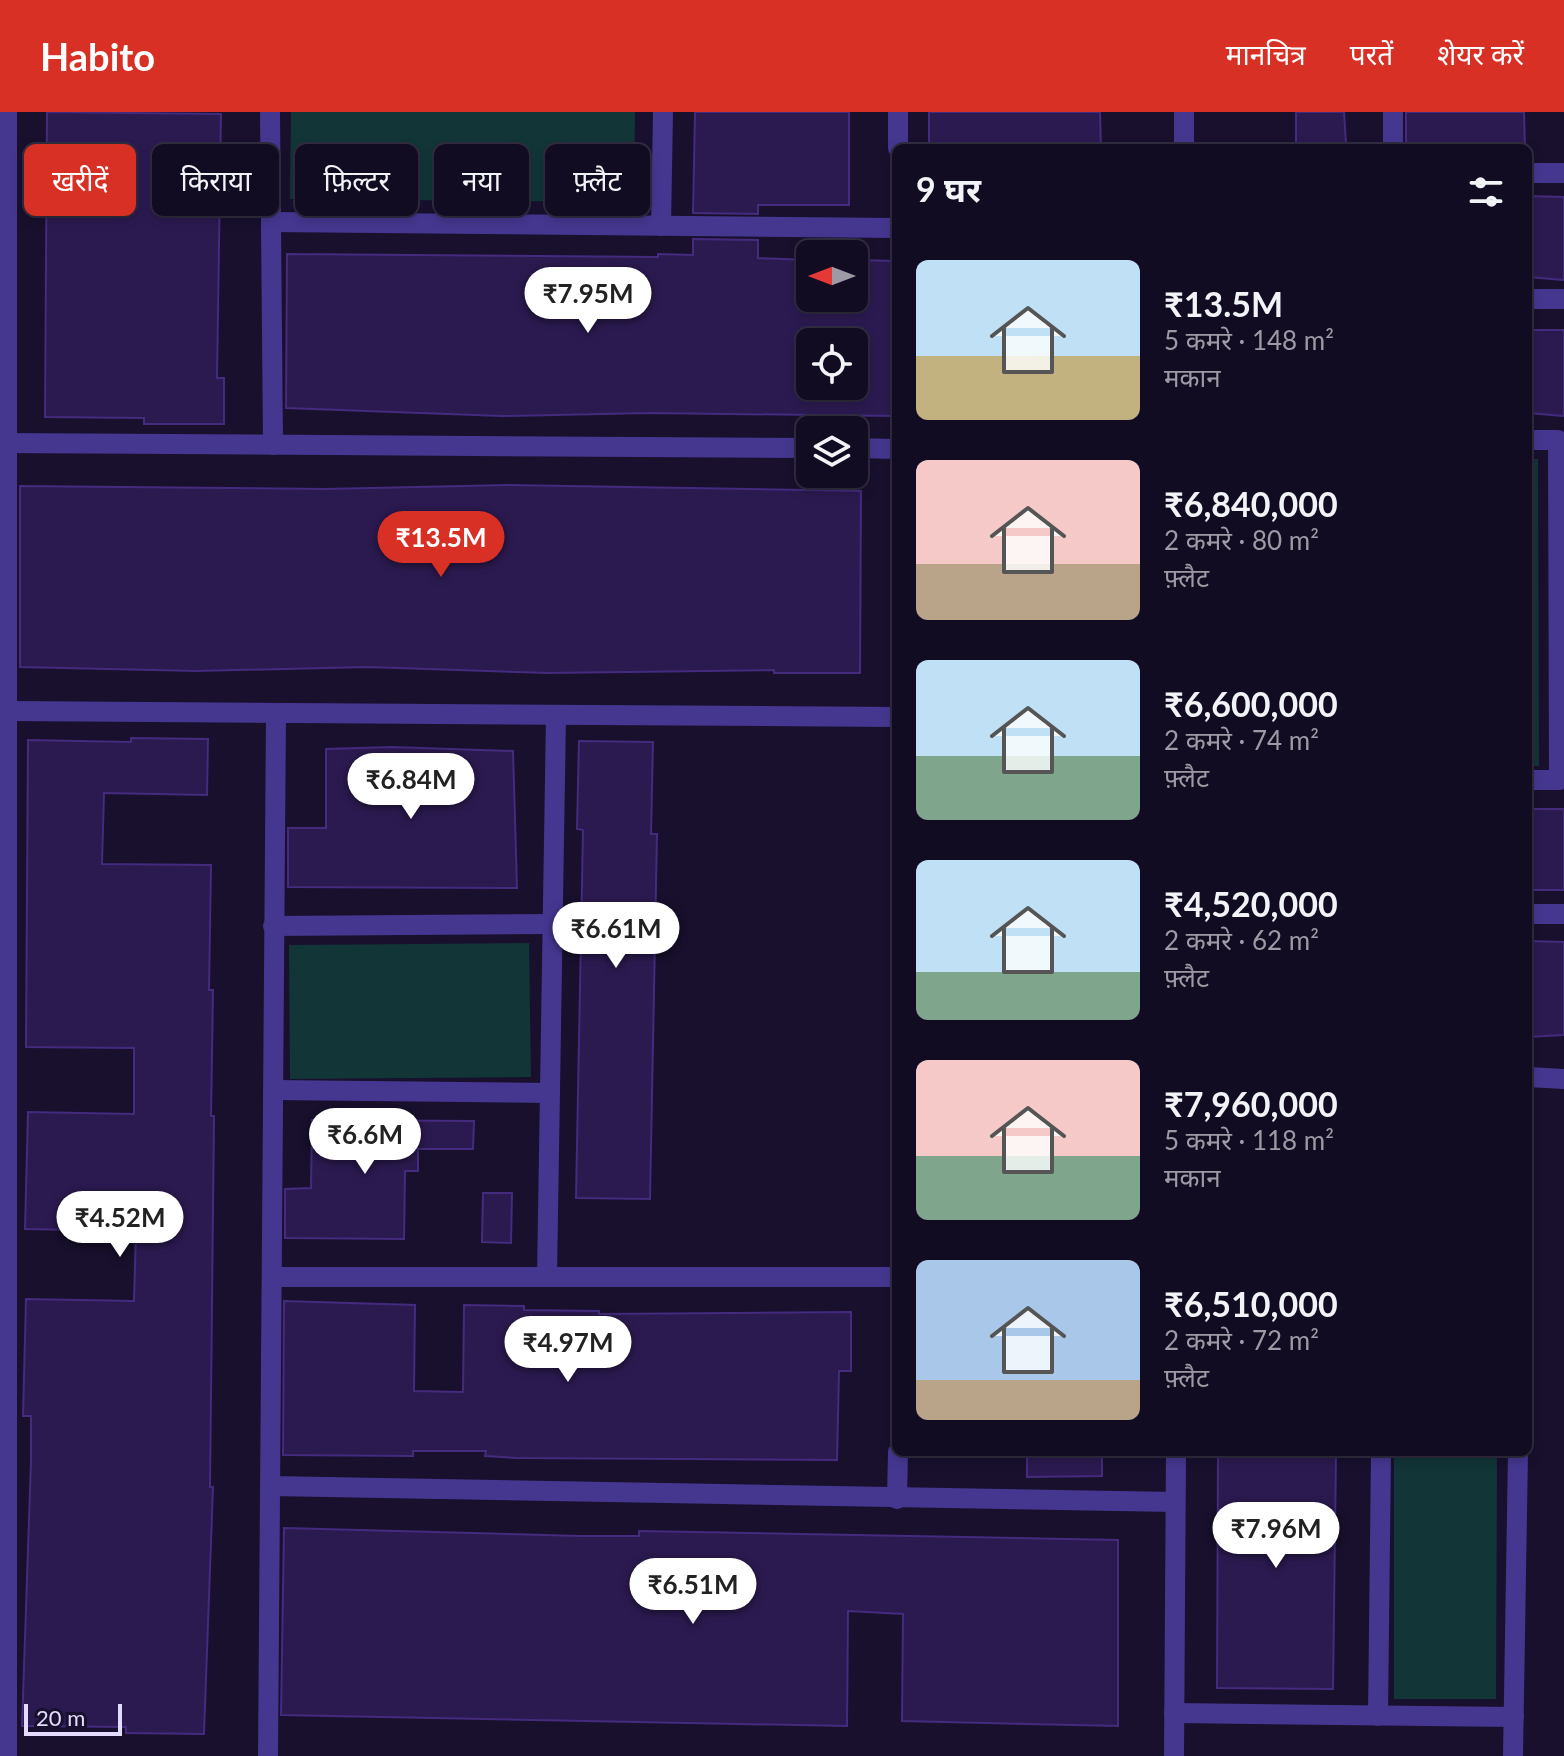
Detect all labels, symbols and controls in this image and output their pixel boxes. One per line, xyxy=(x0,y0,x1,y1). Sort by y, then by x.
text: Habito xyxy=(40,33,155,79)
text: मानचित्र xyxy=(1226,37,1306,71)
text: परतें xyxy=(1350,37,1393,71)
text: शेयर करें xyxy=(1437,37,1524,71)
chip: खरीदें xyxy=(24,144,136,216)
chip: किराया xyxy=(152,144,279,216)
chip: फ़िल्टर xyxy=(295,144,418,216)
chip: नया xyxy=(434,144,529,216)
chip: फ़्लैट xyxy=(545,144,650,216)
text: 9 घर xyxy=(916,168,981,209)
icon: filters xyxy=(1464,170,1508,214)
north arrow xyxy=(796,240,868,312)
map controls xyxy=(796,240,868,488)
pin: ₹7.95M xyxy=(523,267,653,335)
text: ₹7.95M xyxy=(542,277,634,309)
text: ₹13.5M xyxy=(1164,283,1283,324)
icon: home xyxy=(980,292,1076,388)
text: 5 कमरे · 148 m² xyxy=(1164,324,1334,356)
button: locate xyxy=(796,328,868,400)
text: मकान xyxy=(1164,361,1221,393)
button: layers xyxy=(796,416,868,488)
text: ₹6,840,000 xyxy=(1164,483,1338,524)
icon: home xyxy=(980,492,1076,588)
pin: ₹13.5M xyxy=(376,511,506,579)
text: ₹13.5M xyxy=(395,521,487,553)
text: 2 कमरे · 80 m² xyxy=(1164,524,1319,556)
text: फ़्लैट xyxy=(1164,561,1209,593)
text: ₹6,600,000 xyxy=(1164,683,1338,724)
icon: home xyxy=(980,692,1076,788)
text: 2 कमरे · 74 m² xyxy=(1164,724,1319,756)
pin: ₹6.84M xyxy=(346,753,476,821)
text: फ़्लैट xyxy=(1164,761,1209,793)
text: ₹6.84M xyxy=(365,763,457,795)
text: ₹4,520,000 xyxy=(1164,883,1338,924)
icon: home xyxy=(980,892,1076,988)
pin: ₹6.61M xyxy=(551,902,681,970)
text: ₹6.61M xyxy=(570,912,662,944)
text: 2 कमरे · 62 m² xyxy=(1164,924,1319,956)
text: फ़्लैट xyxy=(1164,961,1209,993)
text: ₹7,960,000 xyxy=(1164,1083,1338,1124)
icon: home xyxy=(980,1092,1076,1188)
pin: ₹6.6M xyxy=(309,1108,421,1176)
text: ₹6.6M xyxy=(327,1118,403,1150)
text: 5 कमरे · 118 m² xyxy=(1164,1124,1334,1156)
text: मकान xyxy=(1164,1161,1221,1193)
pin: ₹4.52M xyxy=(55,1191,185,1259)
text: ₹4.52M xyxy=(74,1201,166,1233)
text: ₹6,510,000 xyxy=(1164,1283,1338,1324)
icon: home xyxy=(980,1292,1076,1388)
pin: ₹4.97M xyxy=(503,1316,633,1384)
text: 2 कमरे · 72 m² xyxy=(1164,1324,1319,1356)
text: ₹4.97M xyxy=(522,1326,614,1358)
text: फ़्लैट xyxy=(1164,1361,1209,1393)
pin: ₹7.96M xyxy=(1211,1502,1341,1570)
text: ₹7.96M xyxy=(1230,1512,1322,1544)
pin: ₹6.51M xyxy=(628,1558,758,1626)
text: ₹6.51M xyxy=(647,1568,739,1600)
scale bar xyxy=(24,1700,122,1736)
text: 20 m xyxy=(36,1704,85,1731)

